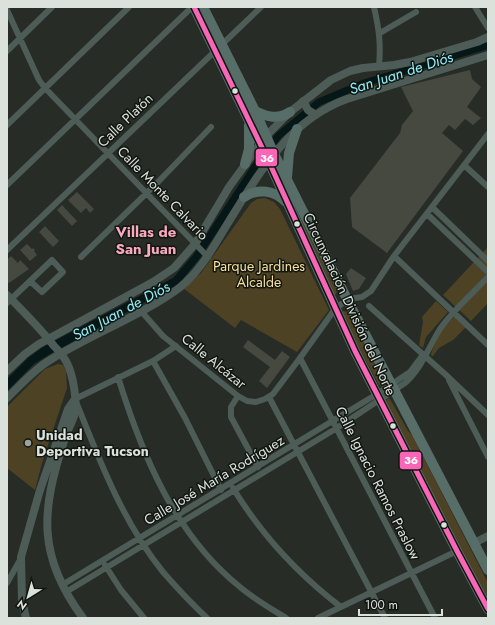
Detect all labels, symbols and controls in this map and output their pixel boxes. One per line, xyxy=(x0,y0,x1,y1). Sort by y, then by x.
water label: San Juan de Diós xyxy=(346,46,456,100)
unlabelled marker xyxy=(230,86,240,96)
street label: Calle Platón xyxy=(93,88,157,152)
street label: Calle Monte Calvario xyxy=(113,142,213,245)
line badge: 36 xyxy=(255,148,278,167)
text: 36 xyxy=(260,150,274,166)
street label: Circunvalación División del Norte xyxy=(299,209,401,399)
unlabelled marker xyxy=(292,219,302,229)
district label: Villas de San Juan xyxy=(115,221,177,260)
park label: Parque Jardines Alcalde xyxy=(213,256,305,292)
water label: San Juan de Diós xyxy=(68,276,174,346)
street label: Calle Alcázar xyxy=(177,329,251,393)
street label: Calle Ignacio Ramos Praslow xyxy=(331,403,426,564)
unlabelled marker xyxy=(388,421,398,431)
place label: Unidad Deportiva Tucson xyxy=(36,425,149,461)
street label: Calle José María Rodríguez xyxy=(140,430,288,530)
marker: Unidad Deportiva Tucson xyxy=(23,438,33,448)
line badge: 36 xyxy=(399,451,422,470)
text: 36 xyxy=(404,452,418,468)
unlabelled marker xyxy=(439,520,449,530)
north arrow xyxy=(8,577,48,617)
scale bar xyxy=(359,591,442,617)
text: N xyxy=(14,596,30,614)
text: 100 m xyxy=(365,596,398,614)

